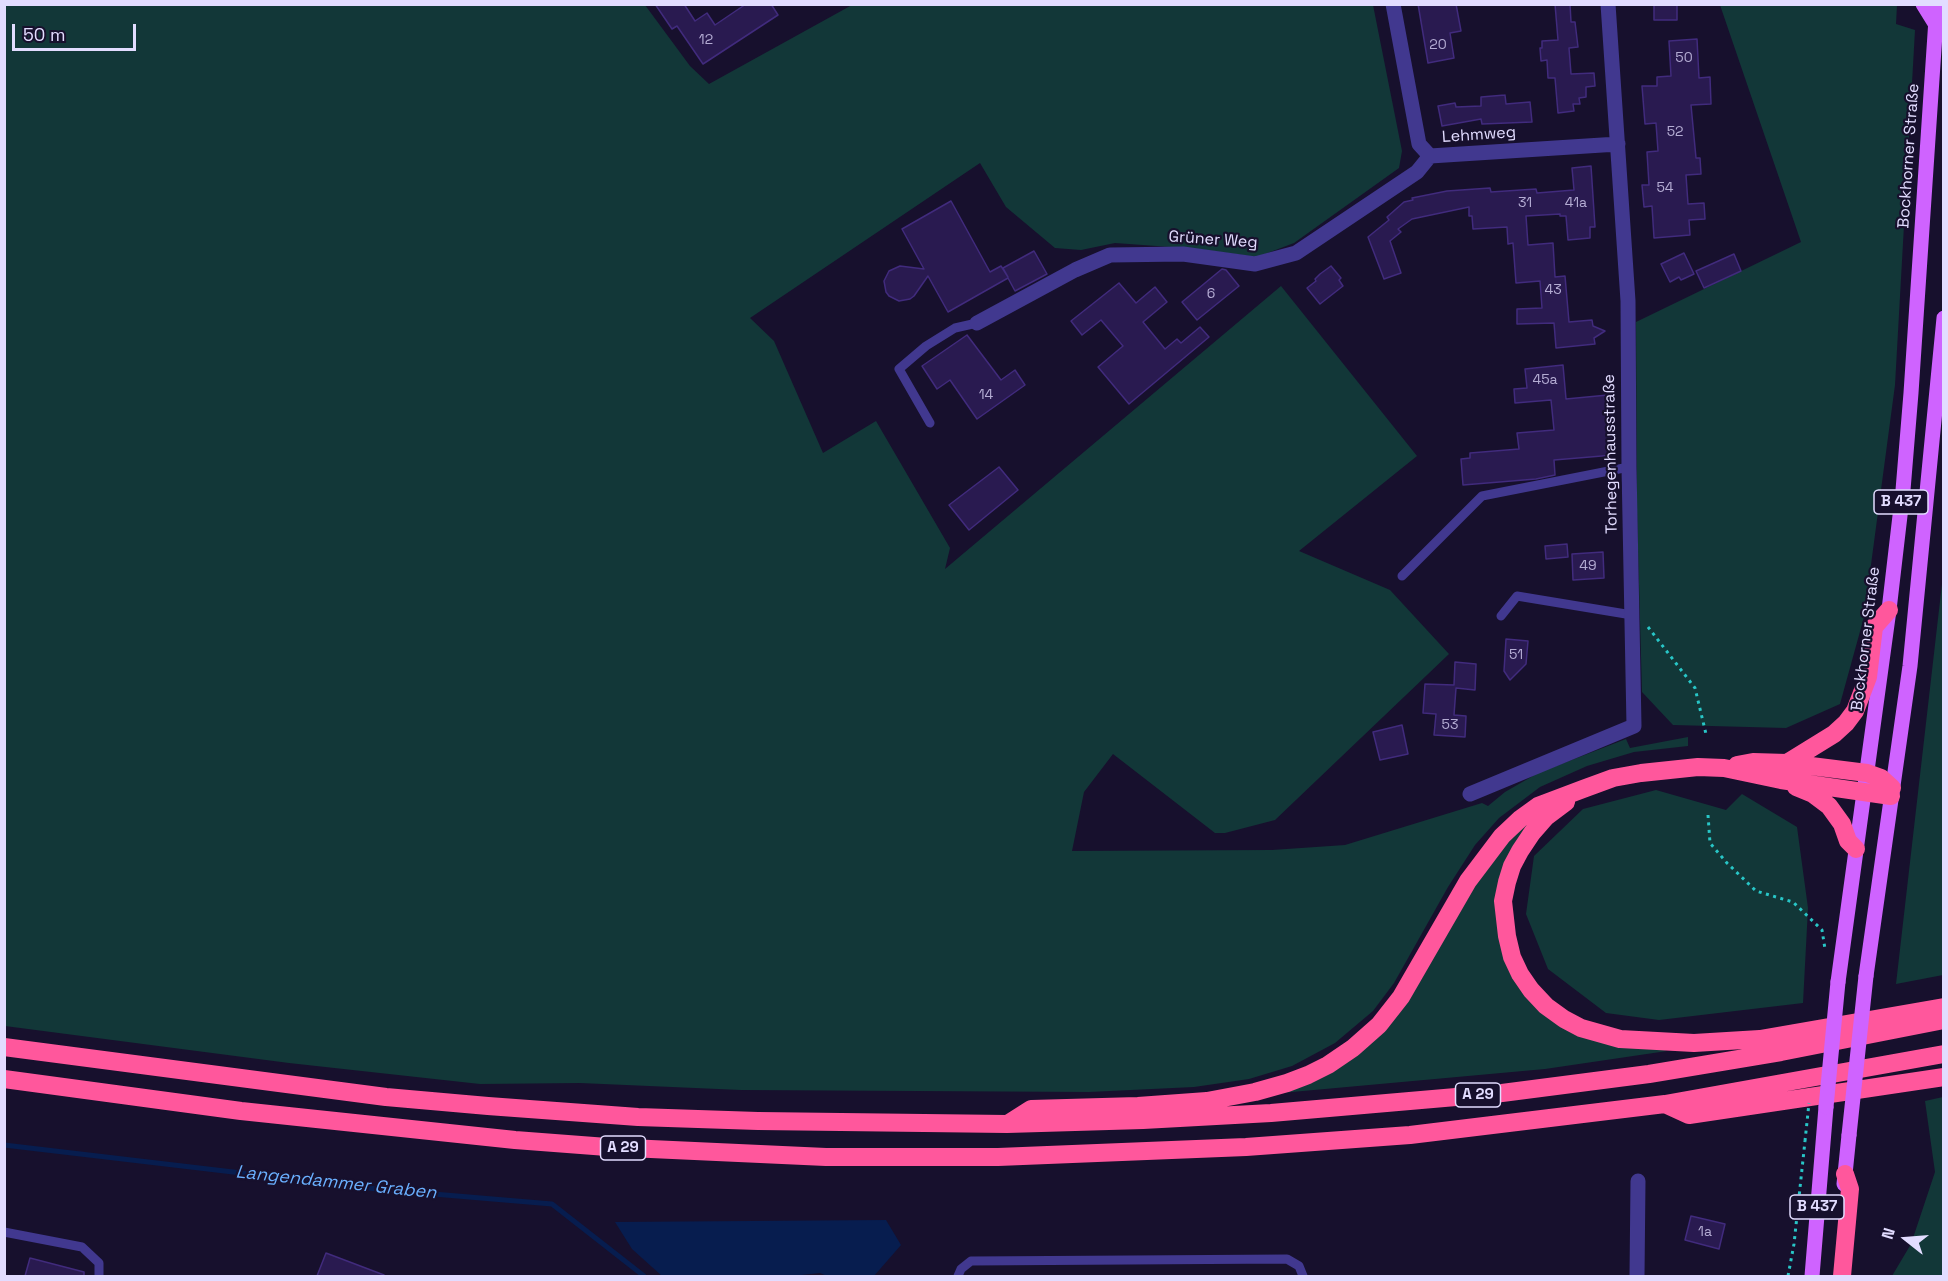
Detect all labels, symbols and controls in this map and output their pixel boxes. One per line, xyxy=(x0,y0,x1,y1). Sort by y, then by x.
scale bar xyxy=(15,12,140,50)
text: 50 m xyxy=(23,23,65,46)
house number: 12 xyxy=(699,32,713,48)
house number: 20 xyxy=(1429,37,1447,53)
house number: 50 xyxy=(1675,50,1693,66)
street label: Bockhorner Straße xyxy=(1894,83,1924,229)
street label: Lehmweg xyxy=(1441,123,1517,147)
house number: 52 xyxy=(1667,124,1683,140)
house number: 54 xyxy=(1656,180,1674,196)
house number: 31 xyxy=(1518,195,1532,211)
house number: 41a xyxy=(1565,195,1587,211)
street label: Grüner Weg xyxy=(1168,227,1258,253)
house number: 43 xyxy=(1544,282,1562,298)
house number: 6 xyxy=(1207,286,1215,302)
house number: 45a xyxy=(1532,372,1558,388)
street label: Torhegenhausstraße xyxy=(1600,374,1622,534)
house number: 14 xyxy=(979,387,993,403)
road number: B 437 xyxy=(1874,490,1928,514)
house number: 49 xyxy=(1579,558,1597,574)
street label: Bockhorner Straße xyxy=(1848,566,1884,712)
house number: 51 xyxy=(1509,647,1523,663)
house number: 53 xyxy=(1442,717,1458,733)
road number: A 29 xyxy=(1456,1083,1500,1107)
road number: A 29 xyxy=(600,1136,646,1160)
water label: Langendammer Graben xyxy=(235,1162,437,1204)
road number: B 437 xyxy=(1790,1195,1844,1219)
north arrow xyxy=(1876,1209,1936,1269)
house number: 1a xyxy=(1698,1224,1712,1240)
text: N xyxy=(1877,1225,1900,1242)

